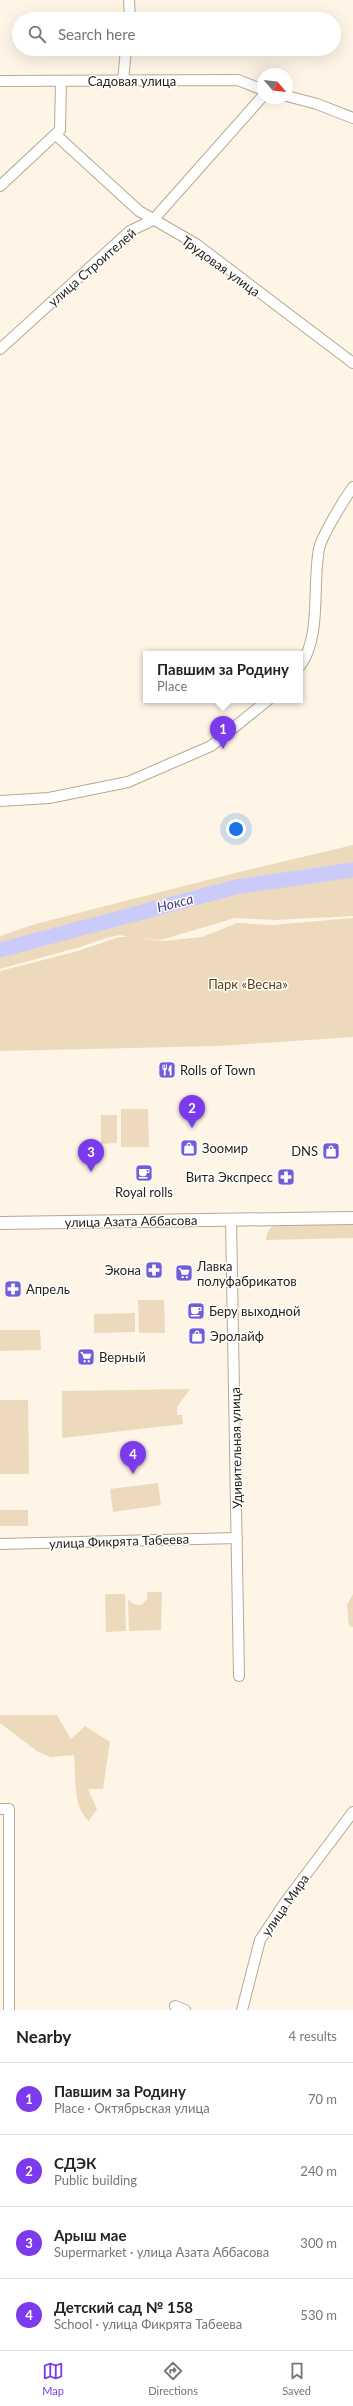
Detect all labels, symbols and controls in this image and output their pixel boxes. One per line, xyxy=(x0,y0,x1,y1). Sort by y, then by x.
search box xyxy=(12,12,341,56)
icon: search xyxy=(26,23,48,45)
text: Search here xyxy=(58,25,135,43)
north arrow xyxy=(257,68,293,104)
street label: Садовая улица xyxy=(88,73,176,89)
street label: улица Строителей xyxy=(45,225,139,309)
street label: Трудовая улица xyxy=(179,232,263,300)
popup xyxy=(143,651,303,703)
text: Павшим за Родину xyxy=(157,660,289,678)
text: Place xyxy=(157,678,187,694)
pin: 1 xyxy=(210,716,236,749)
your location xyxy=(226,819,246,839)
water label: Нокса xyxy=(155,890,195,916)
park label: Парк «Весна» xyxy=(208,976,288,992)
restaurant icon: Rolls of Town xyxy=(157,1060,177,1080)
place label: Rolls of Town xyxy=(180,1062,256,1078)
pin: 2 xyxy=(179,1095,205,1128)
shop icon: Зоомир xyxy=(179,1138,199,1158)
pin: 3 xyxy=(78,1139,104,1172)
place label: Зоомир xyxy=(202,1140,248,1156)
shop icon: DNS xyxy=(321,1141,341,1161)
place label: DNS xyxy=(291,1143,318,1159)
cafe icon: Royal rolls xyxy=(134,1163,154,1183)
pharmacy icon: Вита Экспресс xyxy=(276,1167,296,1187)
place label: Вита Экспресс xyxy=(186,1169,273,1185)
place label: Royal rolls xyxy=(115,1184,173,1200)
street label: улица Азата Аббасова xyxy=(65,1212,197,1230)
place label: Лавка полуфабрикатов xyxy=(196,1258,297,1289)
pharmacy icon: Экона xyxy=(144,1260,164,1280)
place label: Экона xyxy=(105,1262,141,1278)
supermarket icon: Лавка полуфабрикатов xyxy=(174,1263,194,1283)
pharmacy icon: Апрель xyxy=(3,1279,23,1299)
place label: Апрель xyxy=(26,1281,70,1297)
cafe icon: Беру выходной xyxy=(186,1301,206,1321)
place label: Беру выходной xyxy=(209,1303,300,1319)
shop icon: Эролайф xyxy=(187,1326,207,1346)
place label: Эролайф xyxy=(210,1328,264,1344)
supermarket icon: Верный xyxy=(76,1347,96,1367)
place label: Верный xyxy=(99,1349,146,1365)
street label: Удивительная улица xyxy=(227,1387,245,1509)
pin: 4 xyxy=(120,1441,146,1474)
street label: улица Фикрята Табеева xyxy=(49,1531,189,1551)
street label: улица Мира xyxy=(258,1871,312,1939)
text: Nearby xyxy=(16,2026,71,2047)
text: 4 results xyxy=(289,2028,337,2044)
text: Павшим за Родину xyxy=(54,2082,186,2100)
text: 1 xyxy=(25,2091,33,2107)
text: 70 m xyxy=(308,2091,337,2107)
text: Place · Октябрьская улица xyxy=(54,2100,210,2116)
text: СДЭК xyxy=(54,2154,97,2172)
text: 2 xyxy=(25,2163,33,2179)
text: 240 m xyxy=(300,2163,337,2179)
text: Public building xyxy=(54,2172,137,2188)
text: Арыш мае xyxy=(54,2226,126,2244)
text: 3 xyxy=(25,2235,33,2251)
text: 300 m xyxy=(300,2235,337,2251)
text: Supermarket · улица Азата Аббасова xyxy=(54,2244,269,2260)
text: Детский сад № 158 xyxy=(54,2298,193,2316)
text: 4 xyxy=(25,2307,33,2323)
text: 530 m xyxy=(300,2307,337,2323)
text: School · улица Фикрята Табеева xyxy=(54,2316,242,2332)
tab: Map xyxy=(42,2360,64,2397)
tab: Directions xyxy=(148,2360,198,2397)
tab: Saved xyxy=(282,2360,311,2397)

